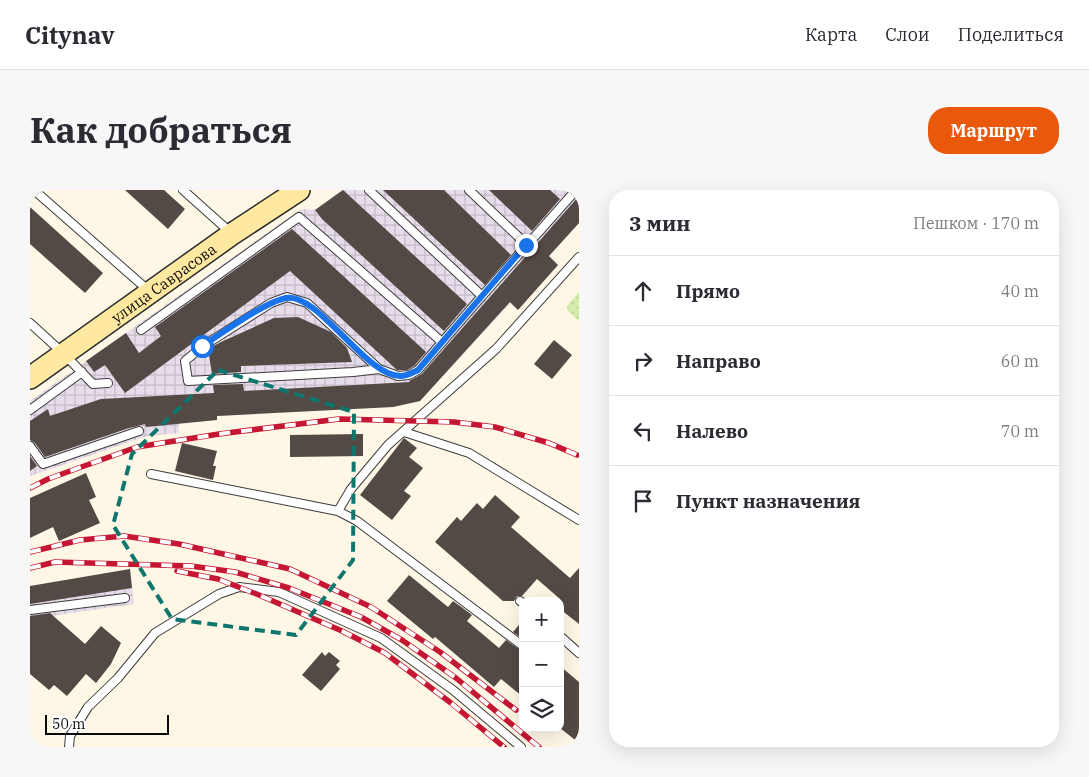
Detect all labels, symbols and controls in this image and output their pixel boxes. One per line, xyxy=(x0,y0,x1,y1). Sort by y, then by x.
text: Citynav xyxy=(25,19,114,51)
text: Карта xyxy=(805,23,857,46)
text: Слои xyxy=(885,23,930,46)
text: Поделиться xyxy=(958,23,1064,46)
text: Как добраться xyxy=(30,107,292,153)
button: Маршрут xyxy=(928,107,1059,154)
text: 3 мин xyxy=(629,209,691,237)
text: Пешком · 170 m xyxy=(913,213,1039,233)
route end xyxy=(515,234,538,257)
street label: улица Саврасова xyxy=(107,239,220,327)
icon: ahead xyxy=(629,277,657,305)
text: Прямо xyxy=(676,279,740,303)
text: 40 m xyxy=(1001,281,1039,301)
route start xyxy=(191,335,214,358)
icon: right xyxy=(629,347,657,375)
text: Направо xyxy=(676,349,761,373)
text: 60 m xyxy=(1001,351,1039,371)
icon: left xyxy=(629,417,657,445)
text: Налево xyxy=(676,419,748,443)
text: 70 m xyxy=(1001,421,1039,441)
icon: arrive xyxy=(629,487,657,515)
text: Пункт назначения xyxy=(676,489,860,513)
map controls xyxy=(519,597,564,732)
button: + xyxy=(519,597,564,642)
button: − xyxy=(519,642,564,687)
button: layers xyxy=(519,687,564,732)
scale bar xyxy=(45,712,169,735)
text: 50 m xyxy=(52,715,85,733)

